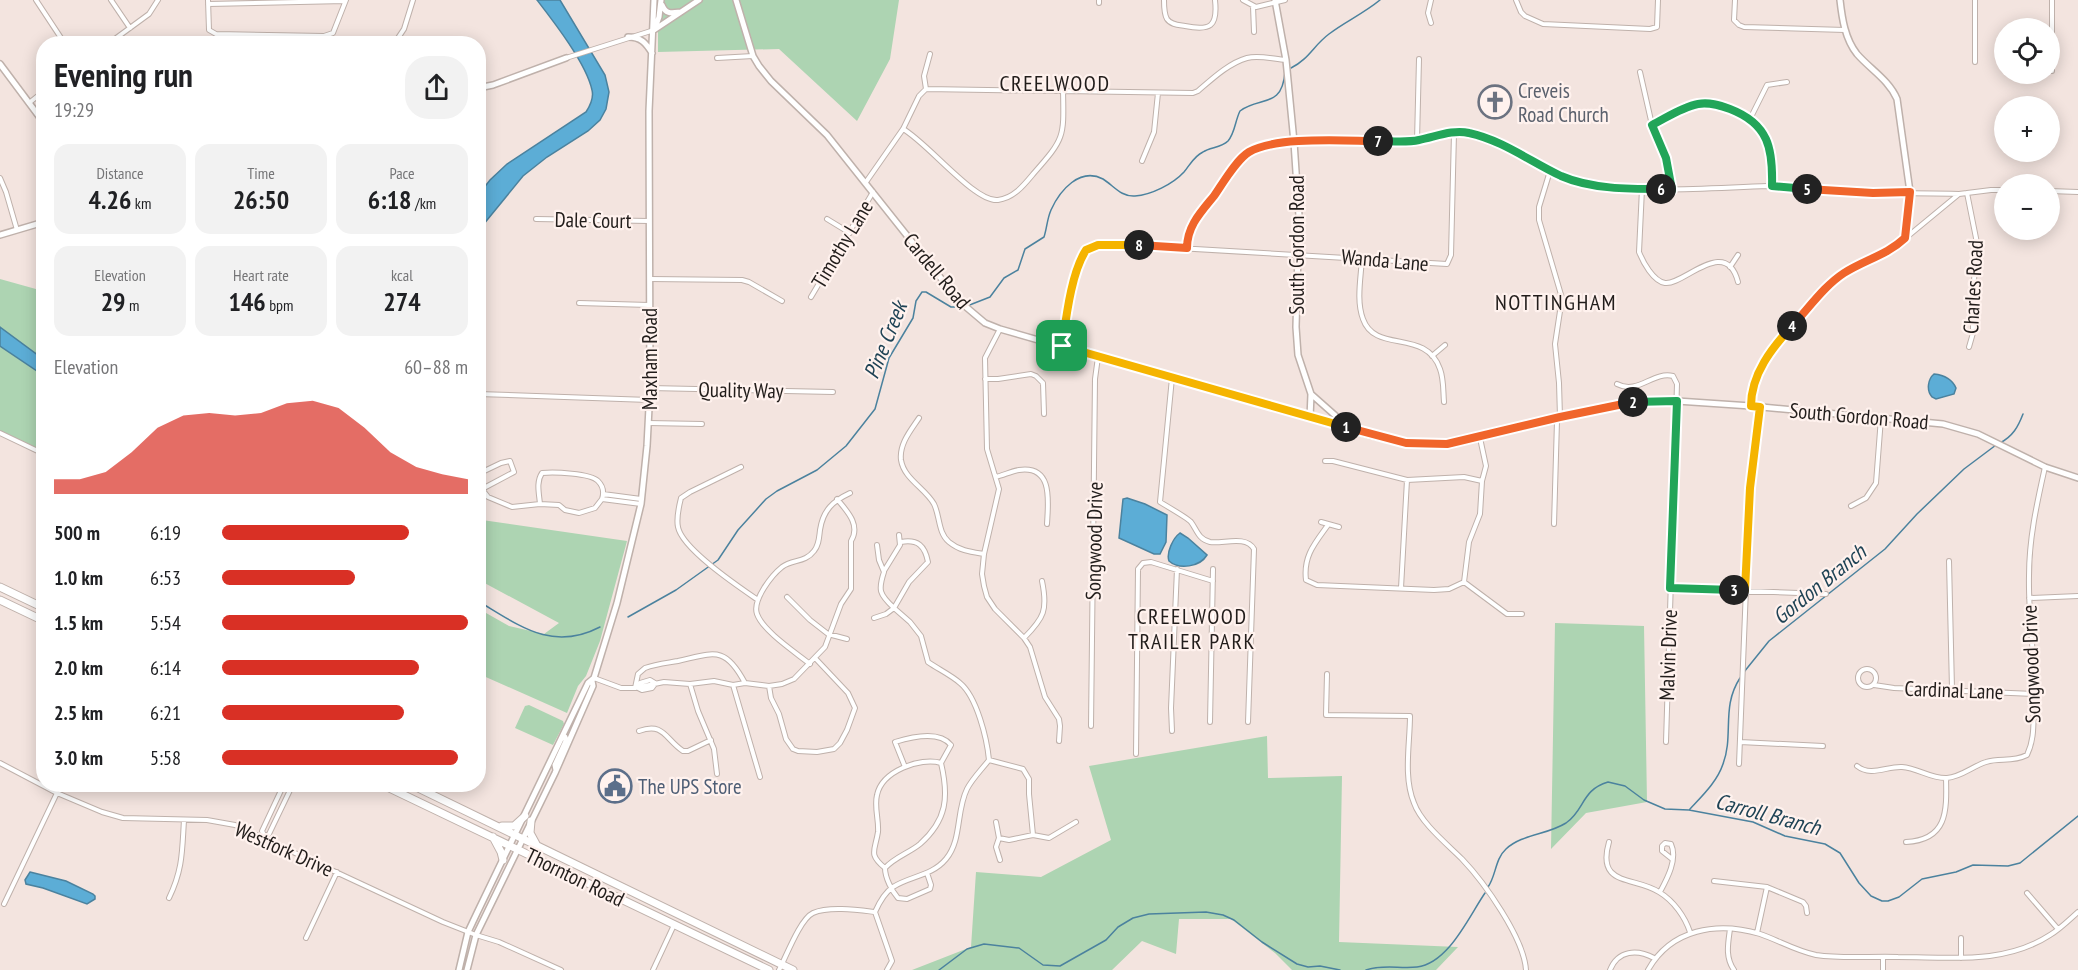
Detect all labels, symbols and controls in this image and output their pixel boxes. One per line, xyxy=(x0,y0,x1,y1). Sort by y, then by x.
map controls xyxy=(1994,18,2060,240)
button: locate xyxy=(1994,18,2060,84)
text: Evening run xyxy=(54,53,193,96)
button: share xyxy=(405,56,468,119)
district label: CREELWOOD xyxy=(1000,69,1110,97)
place label: Creveis Road Church xyxy=(1518,77,1609,128)
church icon: Creveis Road Church xyxy=(1477,84,1513,120)
button: + xyxy=(1994,96,2060,162)
text: 19:29 xyxy=(54,97,94,123)
pin: 7 xyxy=(1363,126,1393,156)
text: 7 xyxy=(1374,131,1382,151)
text: Distance xyxy=(96,163,144,183)
text: Time xyxy=(247,163,275,183)
text: Pace xyxy=(389,163,415,183)
pin: 6 xyxy=(1646,174,1676,204)
pin: 5 xyxy=(1792,174,1822,204)
button: − xyxy=(1994,174,2060,240)
street label: South Gordon Road xyxy=(1283,175,1310,315)
text: 6 xyxy=(1657,179,1665,199)
text: 5 xyxy=(1803,179,1811,199)
text: 4.26 xyxy=(89,183,131,216)
text: 26:50 xyxy=(233,183,289,216)
text: 6:18 xyxy=(368,183,412,216)
text: km xyxy=(131,193,151,213)
text: /km xyxy=(412,193,436,213)
street label: Timothy Lane xyxy=(805,195,879,293)
street label: Dale Court xyxy=(554,206,632,234)
street label: Cardell Road xyxy=(897,227,977,315)
pin: 8 xyxy=(1124,230,1154,260)
text: 8 xyxy=(1135,235,1143,255)
street label: Charles Road xyxy=(1957,239,1989,335)
street label: Wanda Lane xyxy=(1340,243,1430,277)
text: Elevation xyxy=(94,265,146,285)
text: Heart rate xyxy=(233,265,289,285)
text: kcal xyxy=(391,265,413,285)
text: 29 xyxy=(101,285,126,318)
text: 146 xyxy=(228,285,266,318)
text: 274 xyxy=(383,285,421,318)
district label: NOTTINGHAM xyxy=(1495,288,1617,316)
text: m xyxy=(126,295,139,315)
text: bpm xyxy=(266,295,294,315)
water label: Pine Creek xyxy=(857,295,914,383)
street label: Maxham Road xyxy=(636,308,663,410)
pin: 4 xyxy=(1777,311,1807,341)
text: 4 xyxy=(1788,316,1796,336)
pin xyxy=(1036,320,1087,371)
icon: arrive xyxy=(1045,329,1078,362)
text: Elevation xyxy=(54,354,118,380)
text: 60–88 m xyxy=(404,354,468,380)
street label: Quality Way xyxy=(698,376,784,404)
pin: 2 xyxy=(1618,387,1648,417)
text: 2 xyxy=(1629,392,1637,412)
street label: South Gordon Road xyxy=(1788,396,1930,436)
pin: 1 xyxy=(1331,412,1361,442)
text: 1 xyxy=(1342,417,1350,437)
street label: Songwood Drive xyxy=(1079,482,1109,600)
text: 500 m xyxy=(54,520,100,546)
text: 6:19 xyxy=(150,520,181,546)
water label: Gordon Branch xyxy=(1767,537,1872,630)
text: 1.0 km xyxy=(54,565,103,591)
text: 6:53 xyxy=(150,565,181,591)
pin: 3 xyxy=(1719,575,1749,605)
text: 3 xyxy=(1730,580,1738,600)
district label: CREELWOOD TRAILER PARK xyxy=(1128,602,1256,655)
street label: Songwood Drive xyxy=(2015,604,2047,724)
street label: Malvin Drive xyxy=(1653,609,1683,701)
text: 1.5 km xyxy=(54,610,103,636)
text: 5:54 xyxy=(150,610,181,636)
text: 2.0 km xyxy=(54,655,103,681)
text: 6:14 xyxy=(150,655,181,681)
street label: Cardinal Lane xyxy=(1904,675,2004,705)
text: 2.5 km xyxy=(54,700,103,726)
text: 6:21 xyxy=(150,700,181,726)
text: 3.0 km xyxy=(54,745,103,771)
text: 5:58 xyxy=(150,745,181,771)
public building icon: The UPS Store xyxy=(597,768,633,804)
place label: The UPS Store xyxy=(638,773,742,800)
water label: Carroll Branch xyxy=(1712,787,1825,842)
street label: Westfork Drive xyxy=(230,815,338,883)
street label: Thornton Road xyxy=(521,841,629,913)

